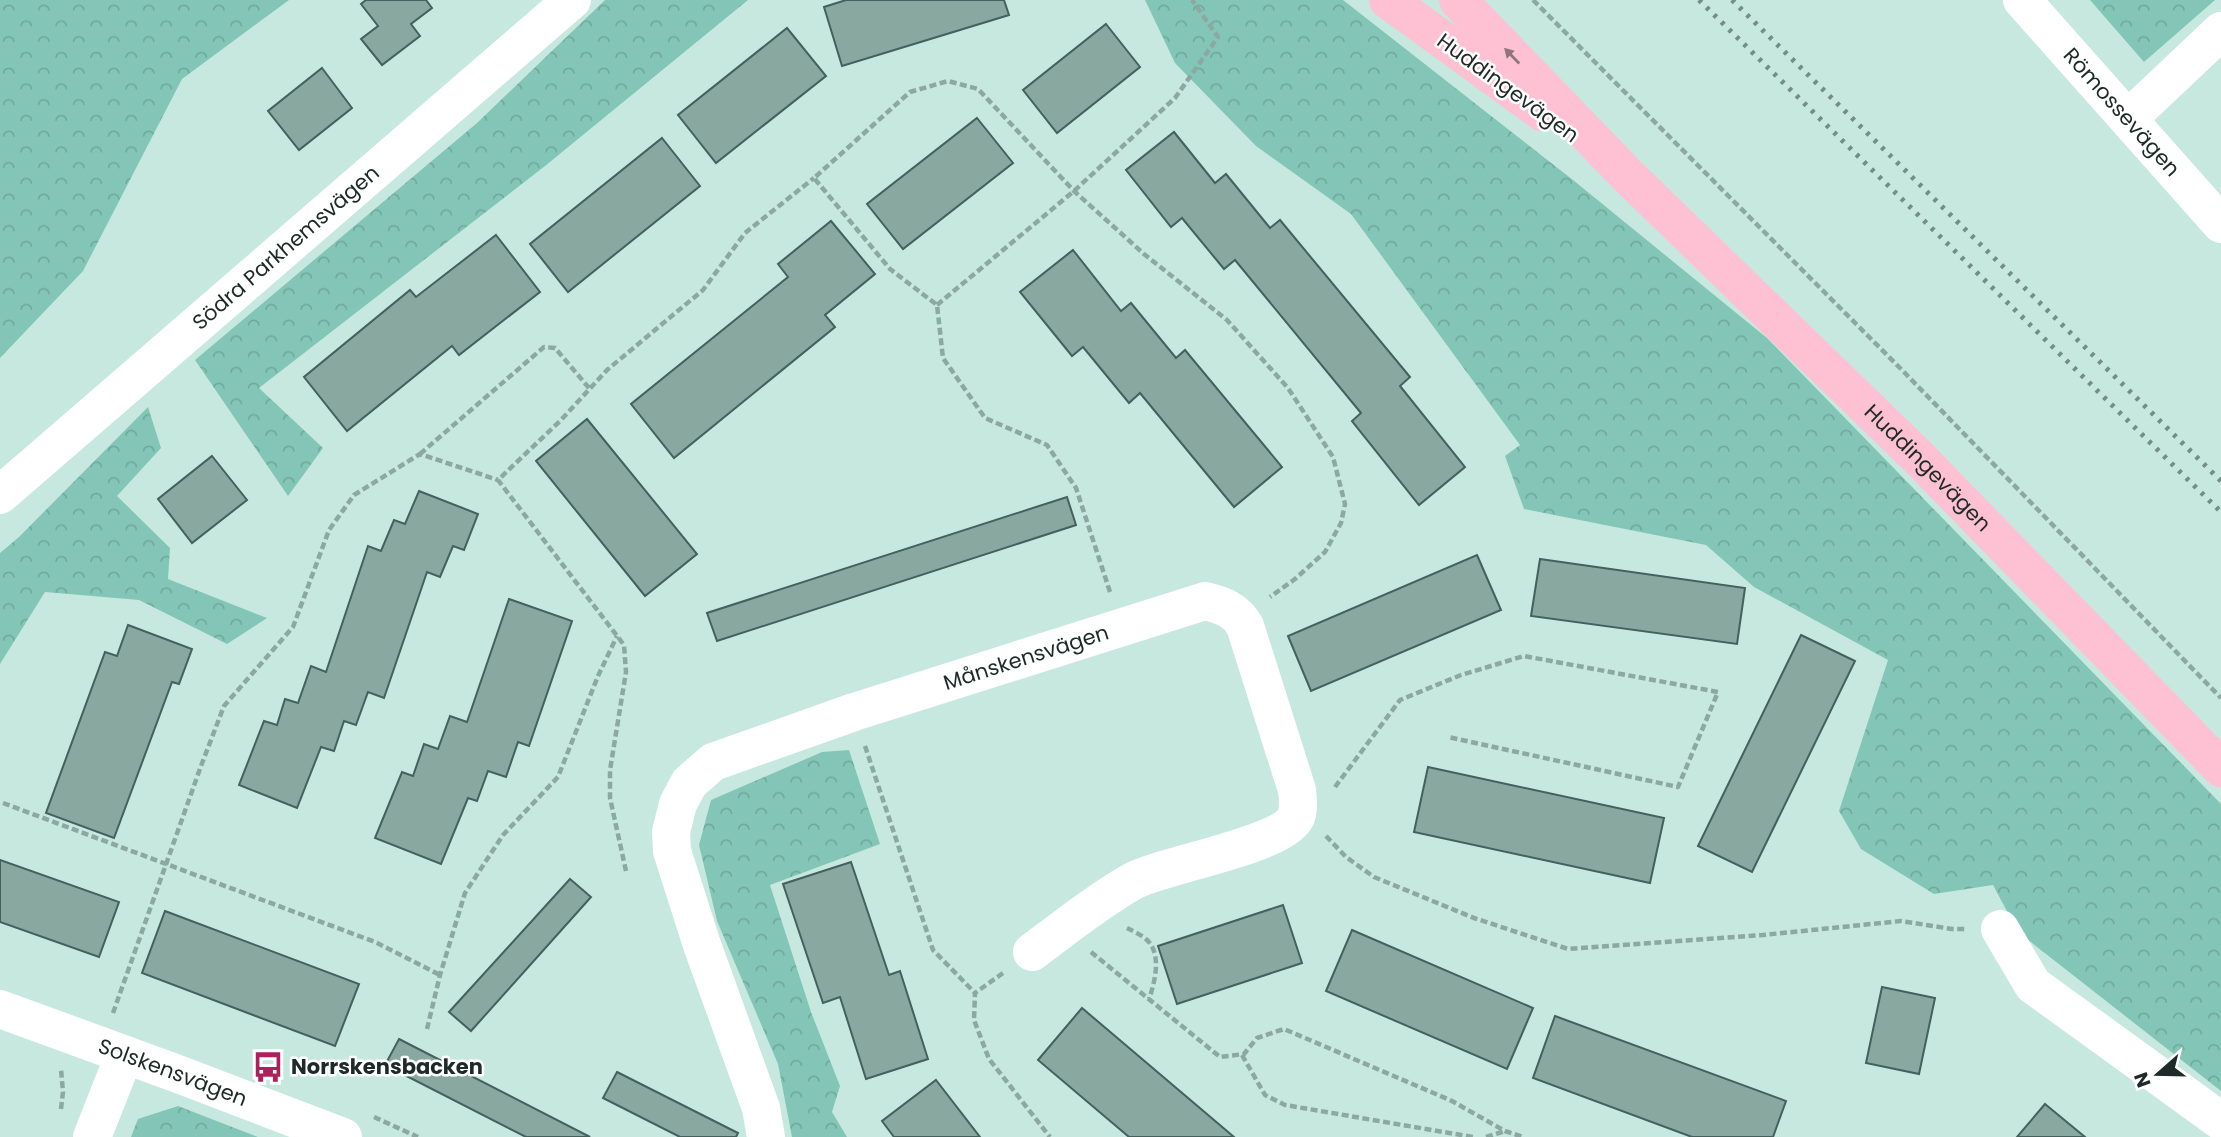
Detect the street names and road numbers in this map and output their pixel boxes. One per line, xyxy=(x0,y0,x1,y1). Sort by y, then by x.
street label: Huddingevägen xyxy=(1431,26,1585,149)
street label: Römossevägen xyxy=(2057,41,2187,182)
street label: Södra Parkhemsvägen xyxy=(186,158,385,336)
street label: Huddingevägen xyxy=(1858,398,1998,538)
street label: Månskensvägen xyxy=(940,617,1112,697)
street label: Solskensvägen xyxy=(94,1031,251,1113)

